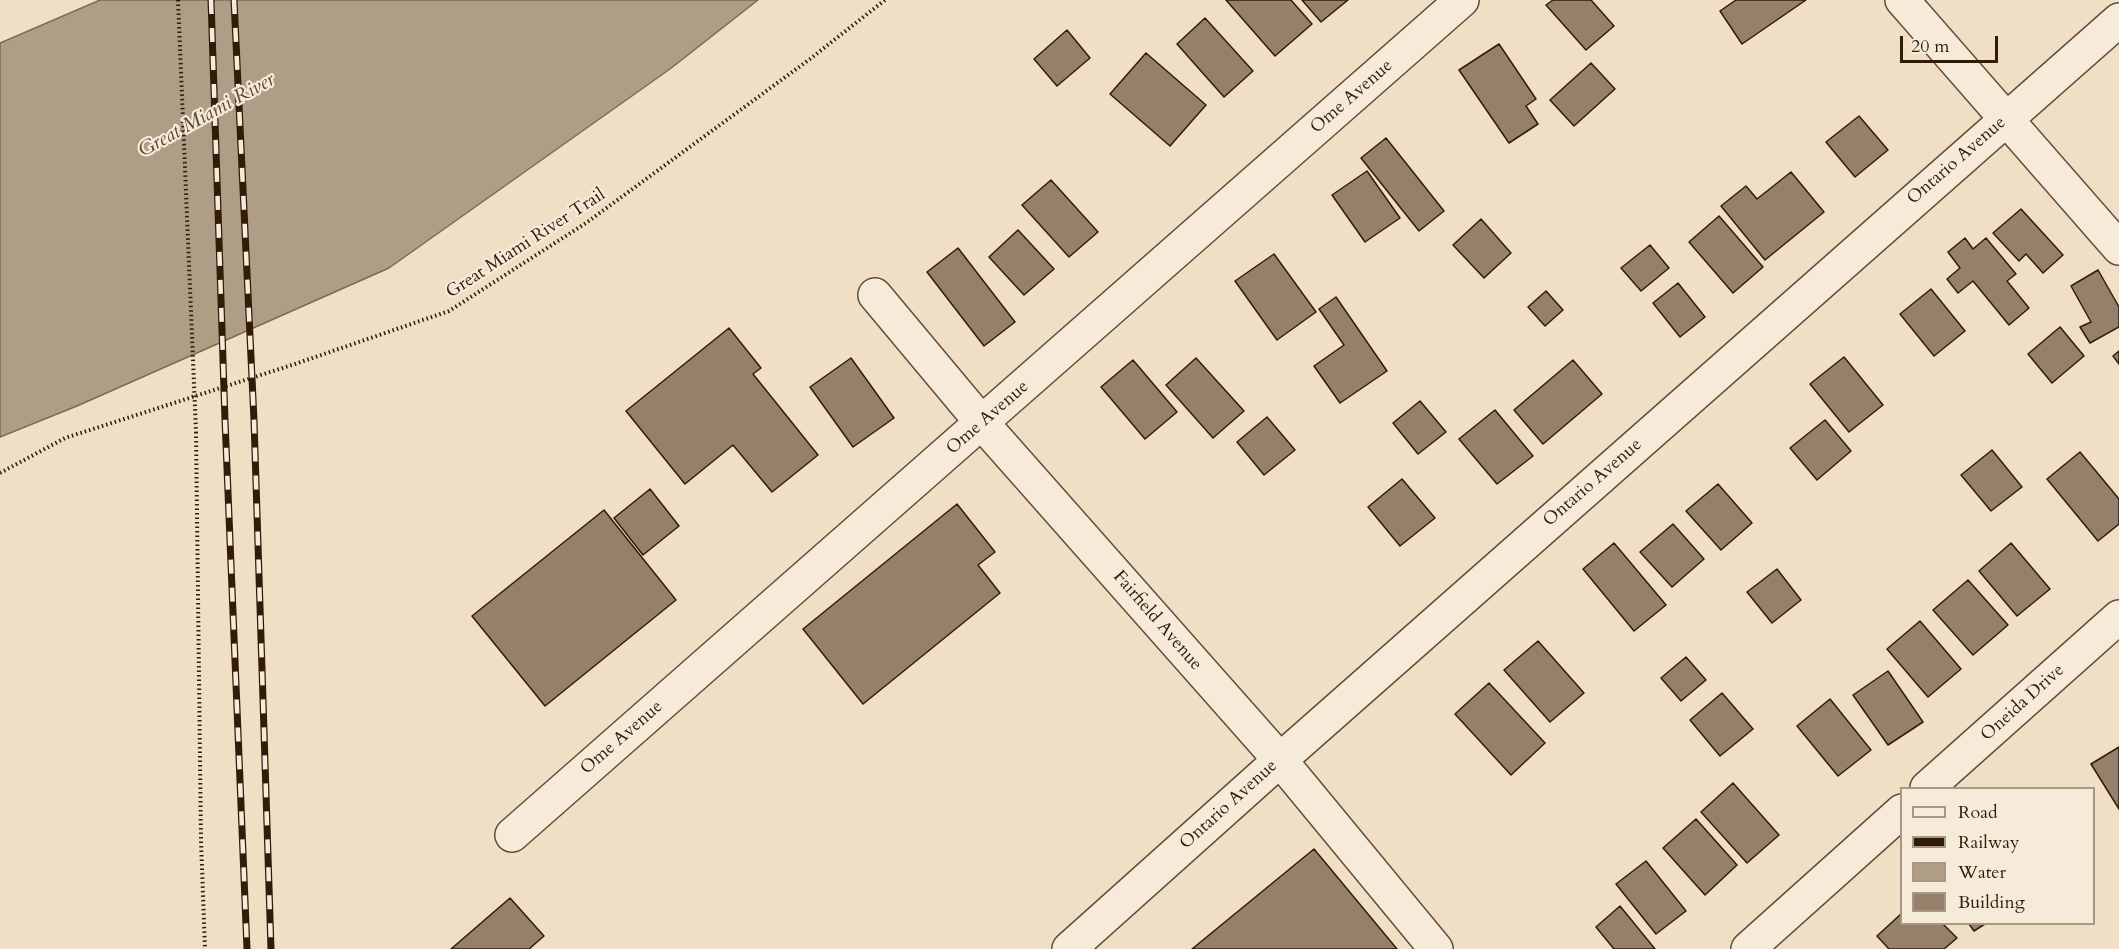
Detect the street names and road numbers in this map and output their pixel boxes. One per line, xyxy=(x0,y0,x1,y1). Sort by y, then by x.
street label: Ome Avenue xyxy=(1306,55,1398,139)
street label: Ontario Avenue xyxy=(1903,112,2011,210)
street label: Great Miami River Trail xyxy=(442,184,610,304)
street label: Ome Avenue xyxy=(942,376,1034,460)
street label: Ontario Avenue xyxy=(1539,434,1647,532)
street label: Fairfield Avenue xyxy=(1108,567,1206,675)
street label: Oneida Drive xyxy=(1977,660,2069,746)
street label: Ome Avenue xyxy=(576,696,668,780)
street label: Ontario Avenue xyxy=(1176,756,1282,854)

